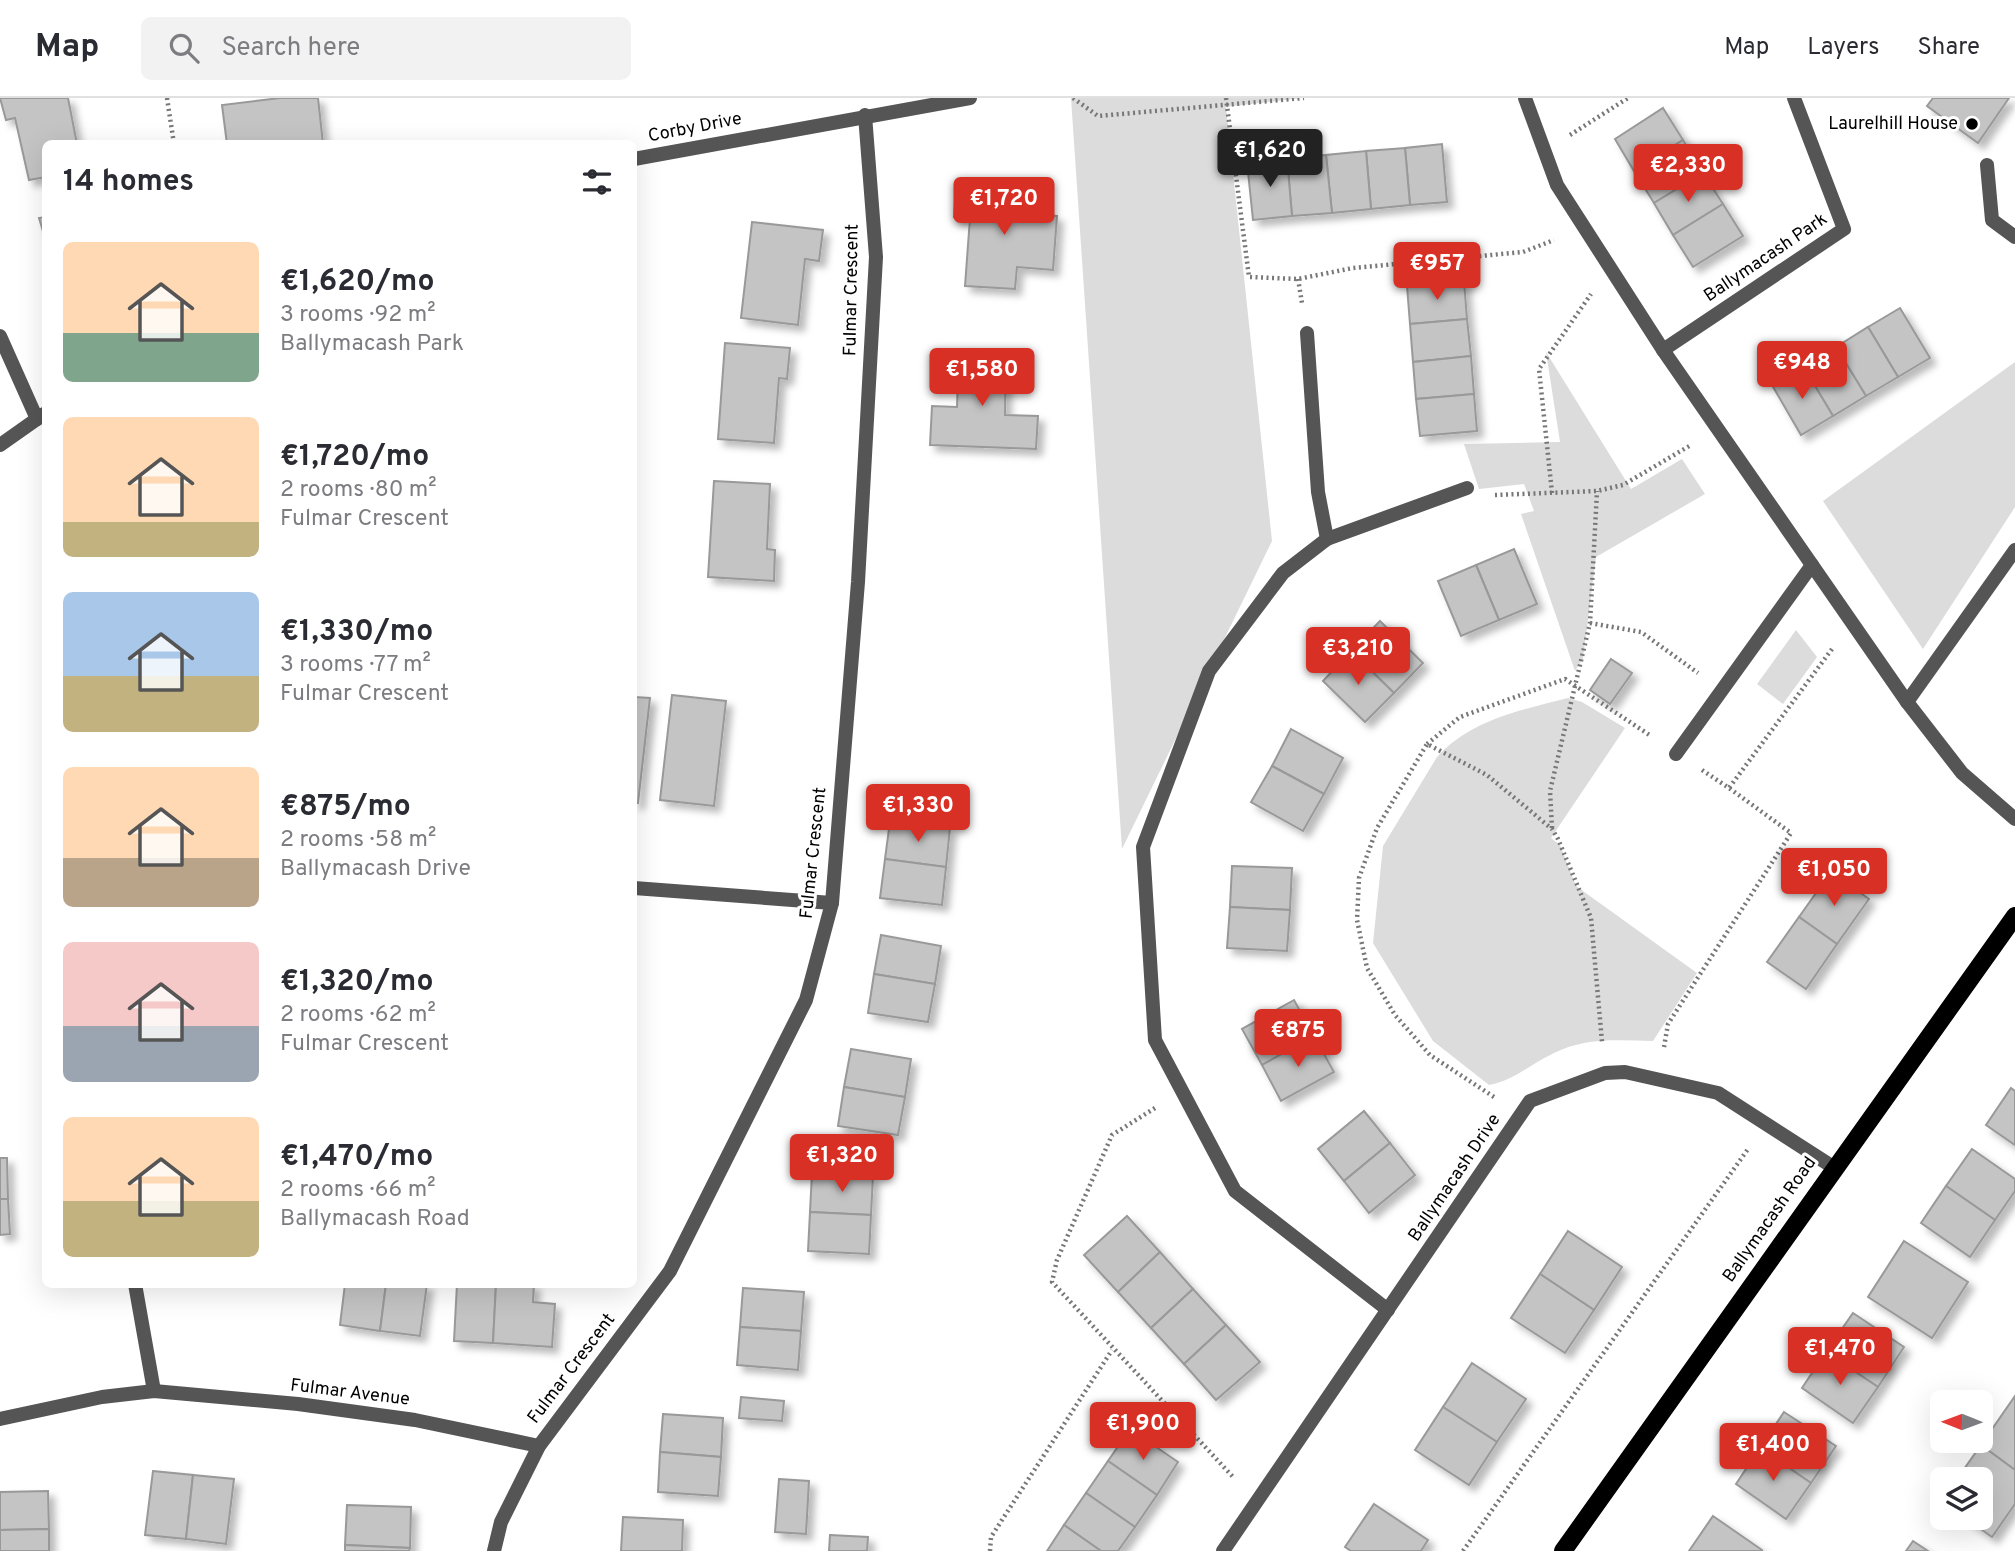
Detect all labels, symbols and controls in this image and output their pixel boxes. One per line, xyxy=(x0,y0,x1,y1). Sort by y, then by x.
search box xyxy=(141,17,631,80)
text: Map xyxy=(35,27,99,69)
icon: search xyxy=(165,29,203,67)
text: Search here xyxy=(221,32,360,65)
text: Map xyxy=(1724,33,1769,63)
text: Layers xyxy=(1807,33,1879,63)
text: Share xyxy=(1917,33,1980,63)
street label: Corby Drive xyxy=(646,108,744,148)
place label: Laurelhill House xyxy=(1828,113,1958,136)
marker: Laurelhill House xyxy=(1964,116,1980,132)
pin: €1,620 xyxy=(1213,130,1327,189)
text: €1,620 xyxy=(1233,137,1307,166)
pin: €2,330 xyxy=(1631,144,1745,204)
text: €2,330 xyxy=(1650,152,1726,181)
icon: filters xyxy=(578,163,616,201)
text: 14 homes xyxy=(63,164,194,201)
pin: €1,720 xyxy=(947,178,1061,237)
text: €1,720 xyxy=(970,185,1039,214)
street label: Ballymacash Park xyxy=(1700,208,1832,308)
street label: Fulmar Crescent xyxy=(839,224,865,356)
pin: €957 xyxy=(1396,242,1478,302)
text: €957 xyxy=(1409,250,1465,279)
text: €1,620/mo xyxy=(280,264,434,301)
icon: home xyxy=(119,270,203,354)
text: 3 rooms · 92 m² xyxy=(280,301,436,330)
text: Ballymacash Park xyxy=(280,330,464,359)
pin: €948 xyxy=(1761,342,1843,401)
pin: €1,580 xyxy=(925,348,1039,408)
text: €948 xyxy=(1773,349,1831,378)
text: €1,580 xyxy=(945,356,1019,385)
text: €1,720/mo xyxy=(280,439,429,476)
icon: home xyxy=(119,445,203,529)
text: 2 rooms · 80 m² xyxy=(280,476,437,505)
text: Fulmar Crescent xyxy=(280,505,449,534)
text: €1,330/mo xyxy=(280,614,433,651)
icon: home xyxy=(119,620,203,704)
pin: €3,210 xyxy=(1301,628,1415,687)
text: €3,210 xyxy=(1322,635,1394,664)
text: 3 rooms · 77 m² xyxy=(280,651,431,680)
text: Fulmar Crescent xyxy=(280,680,449,709)
pin: €1,330 xyxy=(861,784,975,844)
street label: Fulmar Crescent xyxy=(796,786,832,920)
text: €875/mo xyxy=(280,789,411,826)
text: €1,330 xyxy=(882,792,954,821)
icon: home xyxy=(119,795,203,879)
text: 2 rooms · 58 m² xyxy=(280,826,436,855)
pin: €1,050 xyxy=(1777,848,1891,908)
text: Ballymacash Drive xyxy=(280,855,471,884)
text: €1,050 xyxy=(1797,856,1871,885)
text: €1,320/mo xyxy=(280,964,433,1001)
icon: home xyxy=(119,970,203,1054)
text: 2 rooms · 62 m² xyxy=(280,1001,436,1030)
pin: €875 xyxy=(1257,1010,1339,1069)
text: €875 xyxy=(1271,1017,1325,1046)
text: Fulmar Crescent xyxy=(280,1030,449,1059)
street label: Ballymacash Drive xyxy=(1404,1110,1506,1246)
pin: €1,320 xyxy=(785,1134,899,1194)
text: €1,470/mo xyxy=(280,1139,433,1176)
text: €1,320 xyxy=(806,1142,878,1171)
icon: home xyxy=(119,1145,203,1229)
street label: Ballymacash Road xyxy=(1718,1153,1822,1287)
text: 2 rooms · 66 m² xyxy=(280,1176,436,1205)
text: Ballymacash Road xyxy=(280,1205,470,1234)
street label: Fulmar Crescent xyxy=(523,1309,621,1429)
pin: €1,470 xyxy=(1783,1328,1897,1387)
text: €1,470 xyxy=(1804,1335,1876,1364)
street label: Fulmar Avenue xyxy=(289,1374,411,1412)
north arrow xyxy=(1930,1390,1993,1452)
map controls xyxy=(1930,1390,1993,1530)
pin: €1,900 xyxy=(1086,1402,1200,1462)
text: €1,900 xyxy=(1106,1410,1180,1439)
pin: €1,400 xyxy=(1716,1424,1830,1483)
text: €1,400 xyxy=(1736,1431,1810,1460)
button: layers xyxy=(1930,1467,1993,1530)

